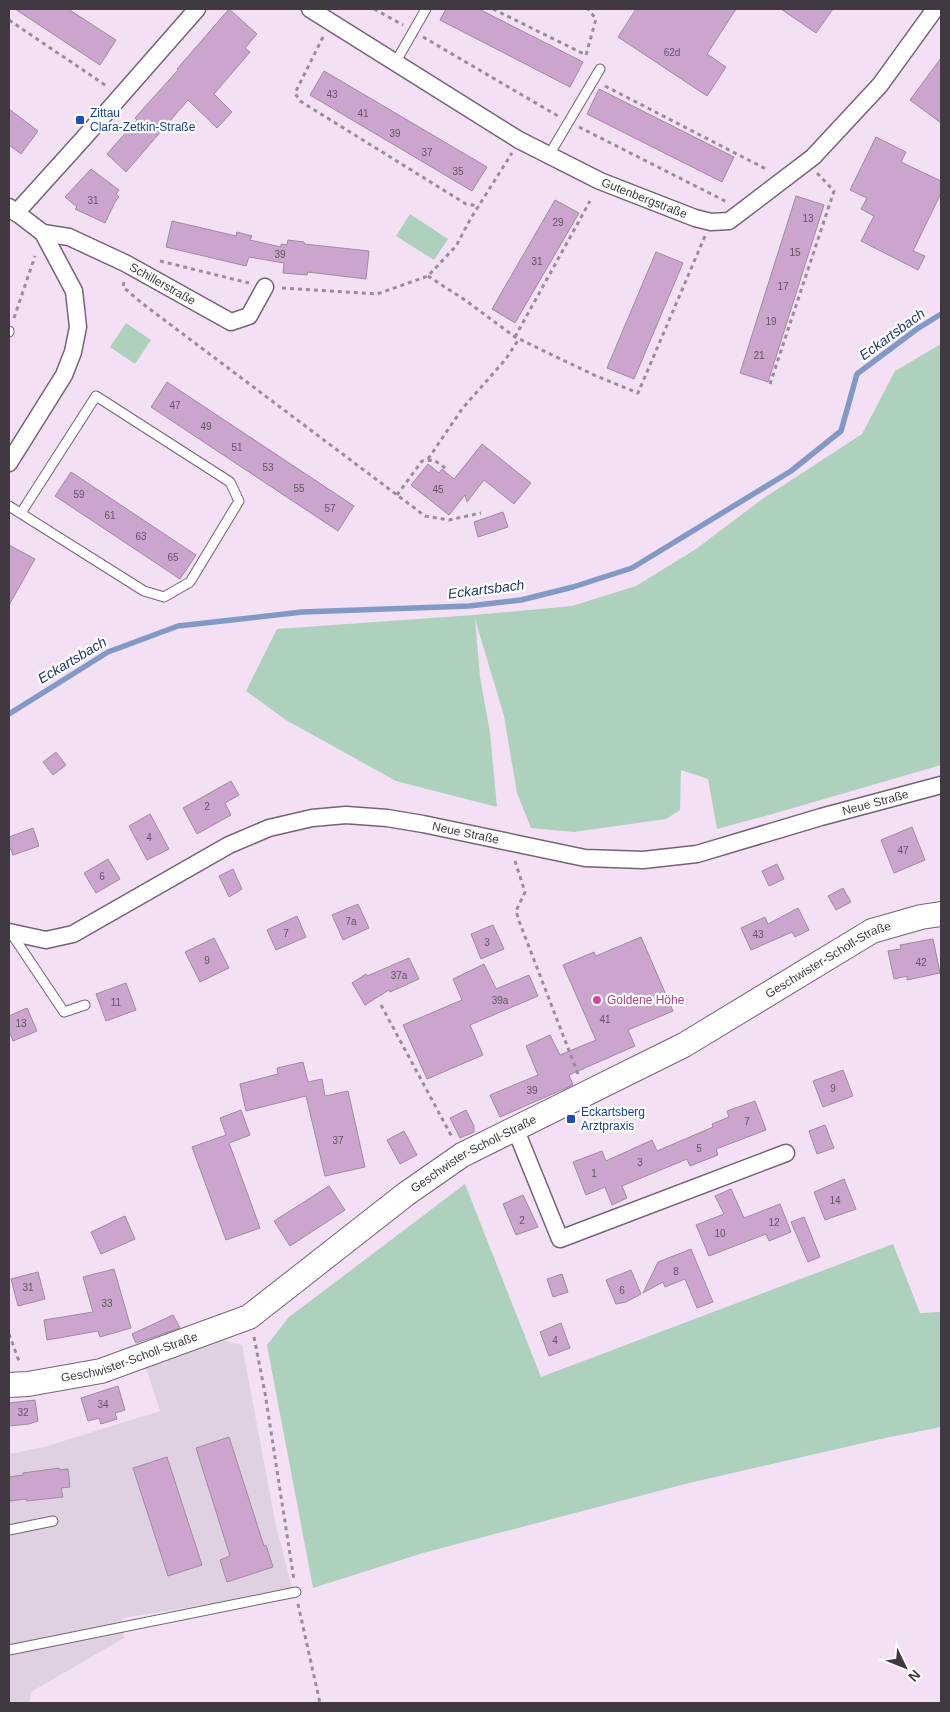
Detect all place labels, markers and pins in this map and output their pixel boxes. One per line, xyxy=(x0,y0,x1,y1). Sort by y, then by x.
place label: Zittau Clara-Zetkin-Straße xyxy=(90,106,196,134)
marker: Zittau Clara-Zetkin-Straße xyxy=(74,114,86,126)
place label: Goldene Höhe xyxy=(607,993,685,1007)
marker: Goldene Höhe xyxy=(591,994,603,1006)
place label: Eckartsberg Arztpraxis xyxy=(581,1105,645,1133)
marker: Eckartsberg Arztpraxis xyxy=(565,1113,577,1125)

